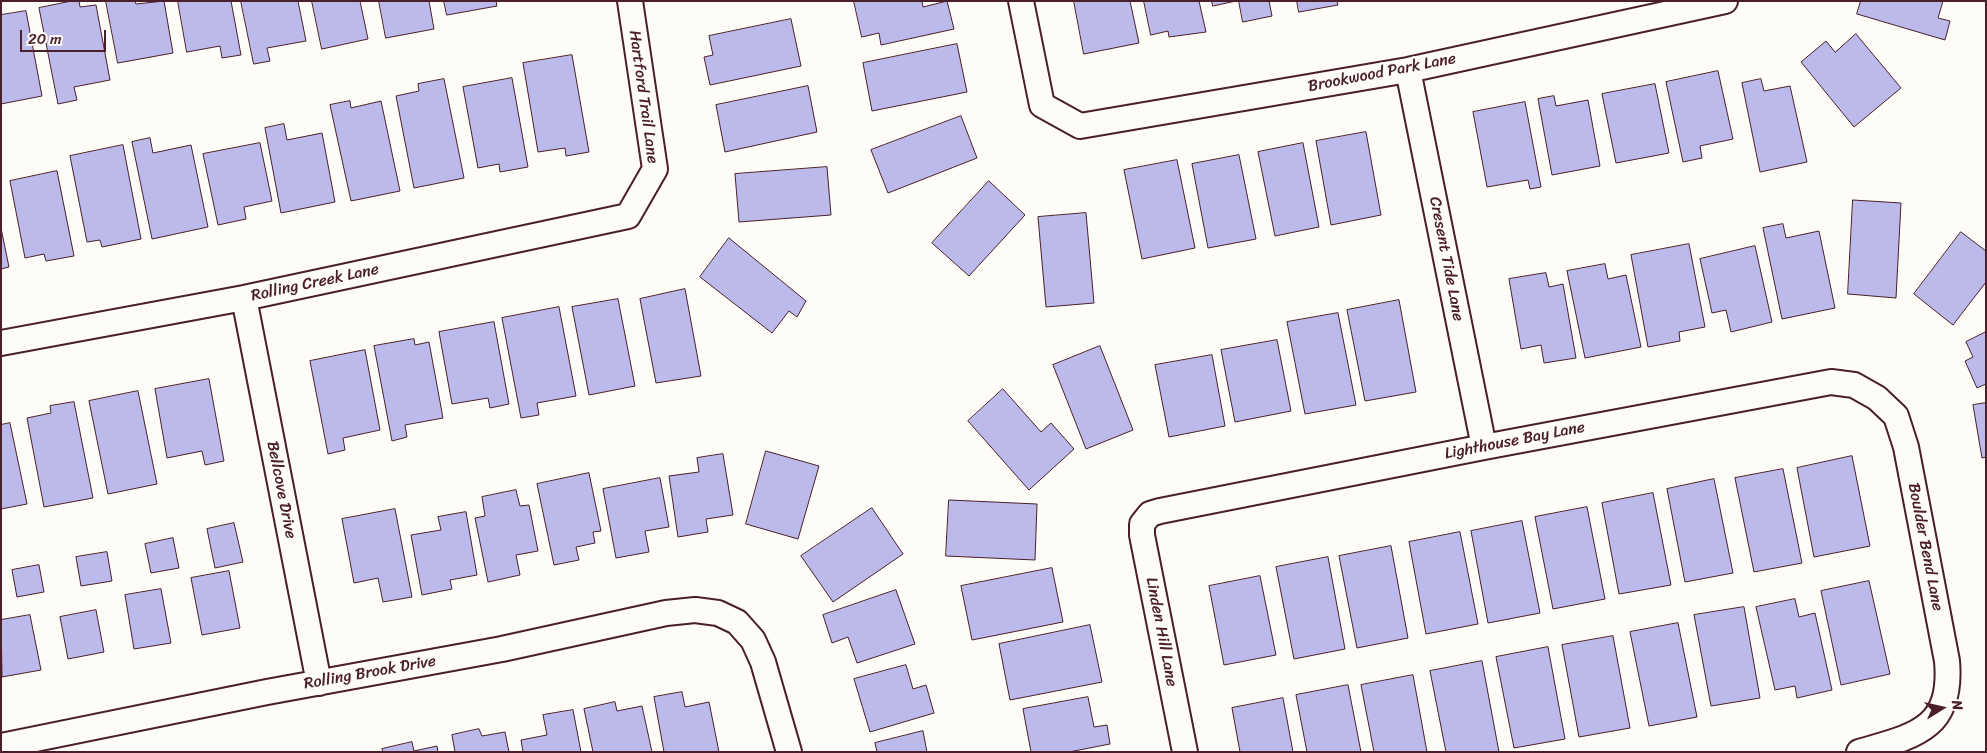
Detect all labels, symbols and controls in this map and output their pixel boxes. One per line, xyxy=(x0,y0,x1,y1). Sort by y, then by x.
scale bar xyxy=(22,20,109,52)
text: 20 m xyxy=(28,26,62,52)
street label: Hartford Trail Lane xyxy=(624,29,662,165)
street label: Brookwood Park Lane xyxy=(1306,49,1458,97)
street label: Cresent Tide Lane xyxy=(1424,195,1468,323)
street label: Rolling Creek Lane xyxy=(249,260,381,306)
street label: Lighthouse Bay Lane xyxy=(1443,418,1587,464)
street label: Bellcove Drive xyxy=(262,440,300,540)
street label: Boulder Bend Lane xyxy=(1903,481,1947,613)
street label: Linden Hill Lane xyxy=(1141,576,1181,688)
street label: Rolling Brook Drive xyxy=(302,652,438,694)
north arrow xyxy=(1917,683,1967,733)
text: N xyxy=(1944,698,1970,712)

